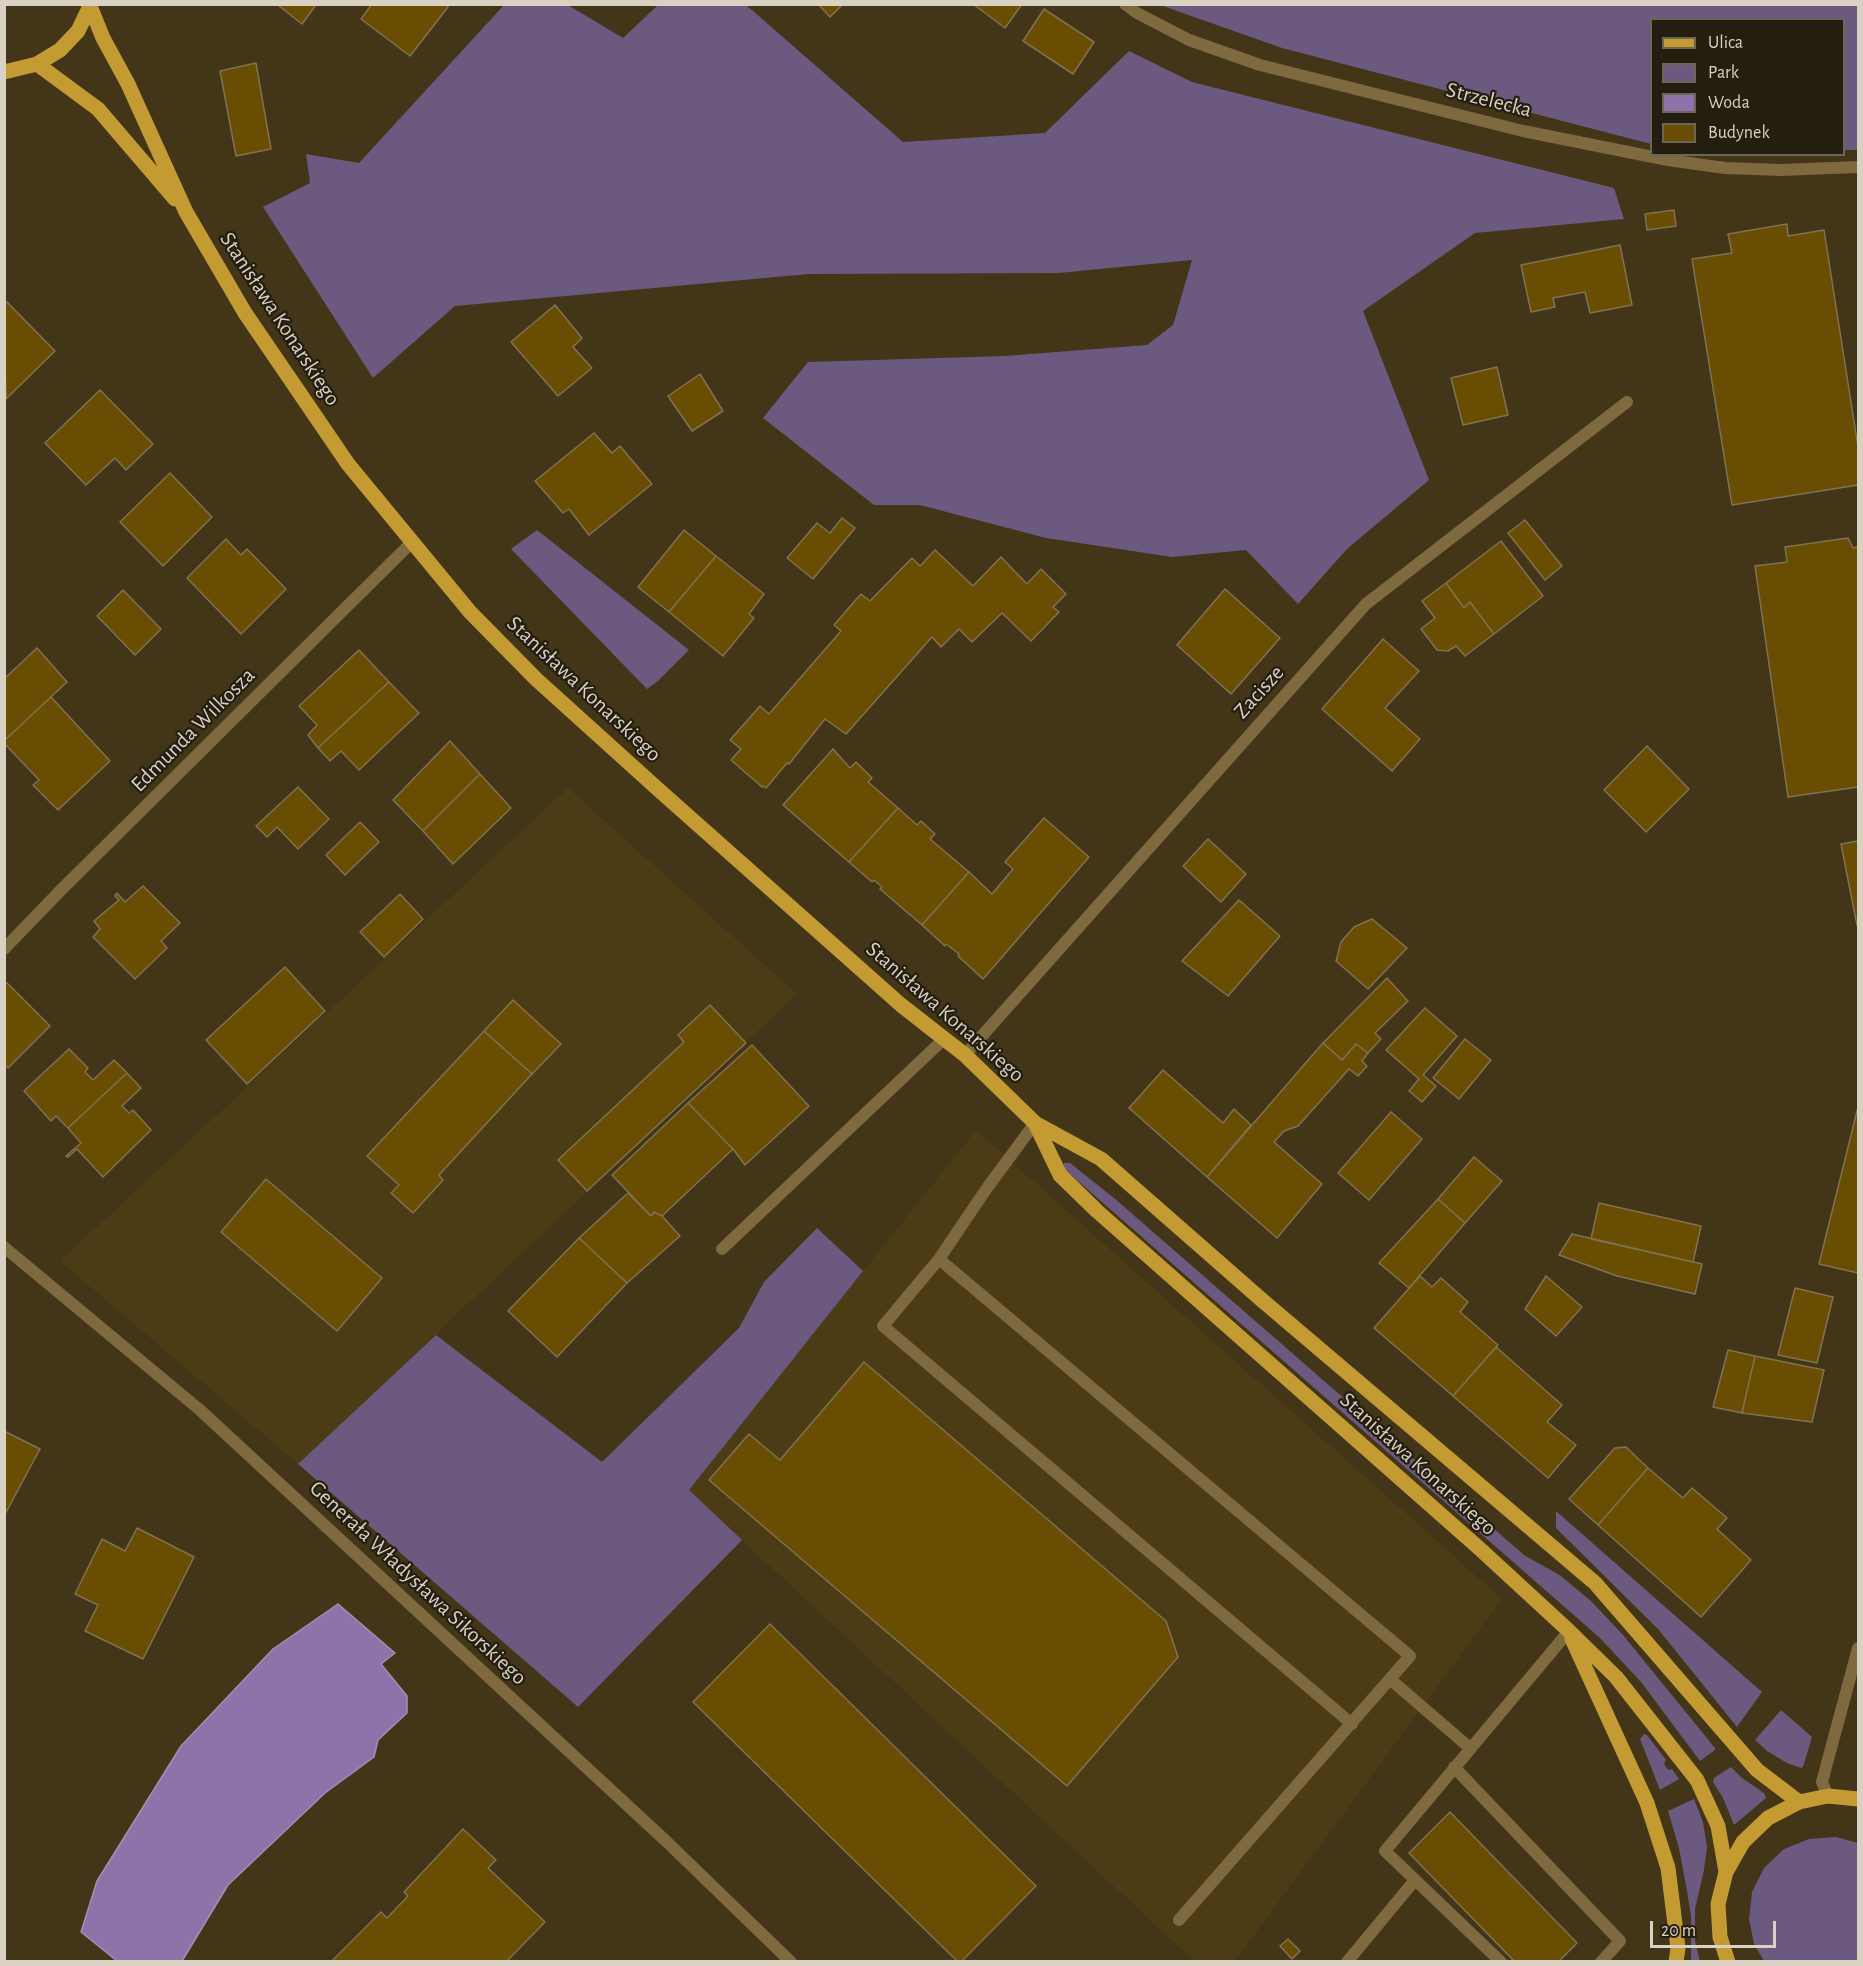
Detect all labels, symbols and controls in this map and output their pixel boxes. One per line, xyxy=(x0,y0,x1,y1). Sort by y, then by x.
legend xyxy=(1650,18,1845,156)
text: Ulica xyxy=(1708,34,1743,52)
text: Park xyxy=(1708,64,1739,82)
street label: Strzelecka xyxy=(1443,77,1535,123)
text: Woda xyxy=(1708,94,1750,112)
text: Budynek xyxy=(1708,124,1770,142)
street label: Stanisława Konarskiego xyxy=(214,227,346,411)
street label: Stanisława Konarskiego xyxy=(501,611,667,767)
street label: Zacisze xyxy=(1228,660,1290,724)
street label: Edmunda Wilkosza xyxy=(125,662,261,798)
street label: Stanisława Konarskiego xyxy=(860,936,1030,1088)
street label: Stanisława Konarskiego xyxy=(1334,1387,1502,1541)
street label: Generała Władysława Sikorskiego xyxy=(304,1475,532,1691)
scale bar xyxy=(1653,1909,1779,1947)
text: 20 m xyxy=(1661,1922,1696,1940)

